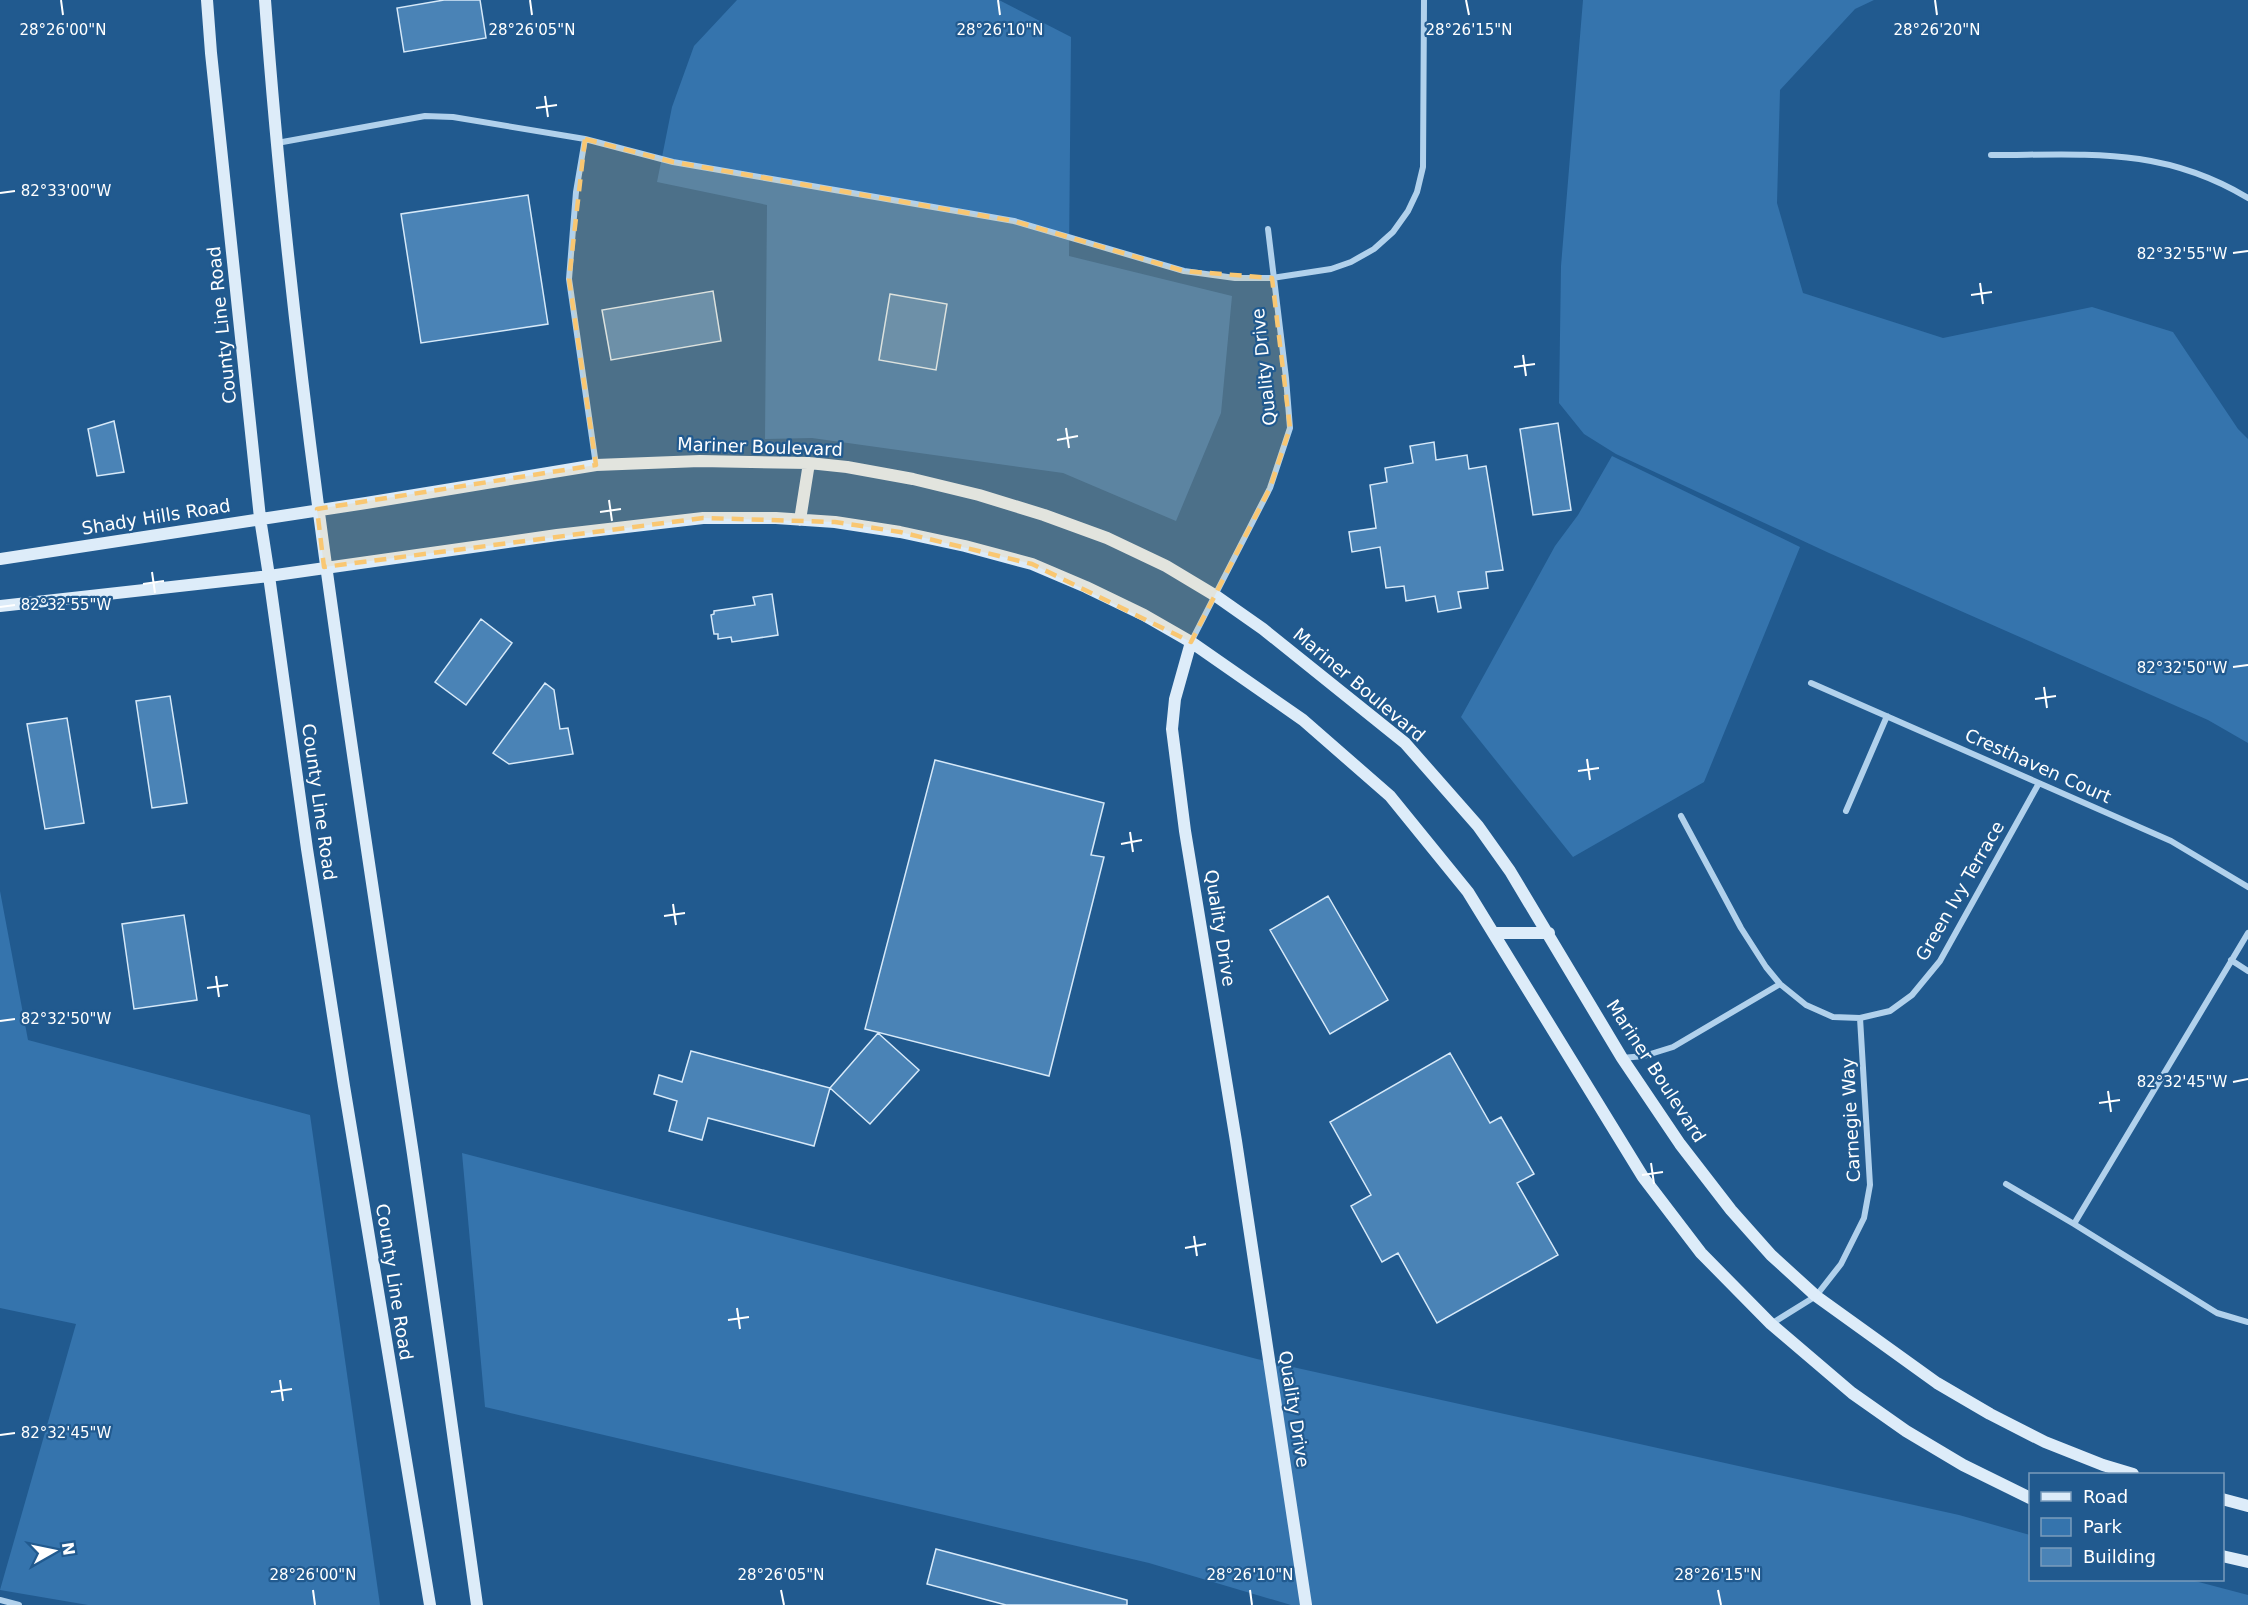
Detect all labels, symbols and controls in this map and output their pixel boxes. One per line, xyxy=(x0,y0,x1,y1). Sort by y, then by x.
text: 28°26'00"N xyxy=(19,21,107,39)
text: 28°26'05"N xyxy=(488,21,576,39)
text: 28°26'10"N xyxy=(956,21,1044,39)
text: 28°26'15"N xyxy=(1425,21,1513,39)
text: 28°26'20"N xyxy=(1893,21,1981,39)
text: 82°33'00"W xyxy=(21,182,111,200)
street label: County Line Road xyxy=(203,245,240,405)
text: 82°32'55"W xyxy=(2137,245,2227,263)
street label: Quality Drive xyxy=(1247,307,1280,427)
street label: Mariner Boulevard xyxy=(677,433,843,460)
street label: Shady Hills Road xyxy=(80,494,232,539)
text: 82°32'55"W xyxy=(21,596,111,614)
street label: Mariner Boulevard xyxy=(1289,623,1430,746)
text: 82°32'50"W xyxy=(2137,659,2227,677)
street label: County Line Road xyxy=(298,722,341,882)
street label: Cresthaven Court xyxy=(1962,724,2115,807)
street label: Green Ivy Terrace xyxy=(1911,817,2008,964)
street label: Quality Drive xyxy=(1201,868,1240,988)
street label: Mariner Boulevard xyxy=(1603,996,1710,1146)
text: 82°32'50"W xyxy=(21,1010,111,1028)
street label: Carnegie Way xyxy=(1837,1057,1864,1183)
text: 82°32'45"W xyxy=(2137,1073,2227,1091)
street label: County Line Road xyxy=(372,1202,417,1362)
street label: Quality Drive xyxy=(1275,1349,1314,1469)
text: 82°32'45"W xyxy=(21,1424,111,1442)
legend xyxy=(2029,1473,2224,1581)
text: Road xyxy=(2083,1486,2128,1507)
text: Park xyxy=(2083,1516,2122,1537)
north arrow xyxy=(24,1521,84,1581)
text: N xyxy=(58,1541,79,1557)
text: Building xyxy=(2083,1546,2156,1567)
text: 28°26'00"N xyxy=(269,1566,357,1584)
text: 28°26'05"N xyxy=(737,1566,825,1584)
text: 28°26'10"N xyxy=(1206,1566,1294,1584)
text: 28°26'15"N xyxy=(1674,1566,1762,1584)

